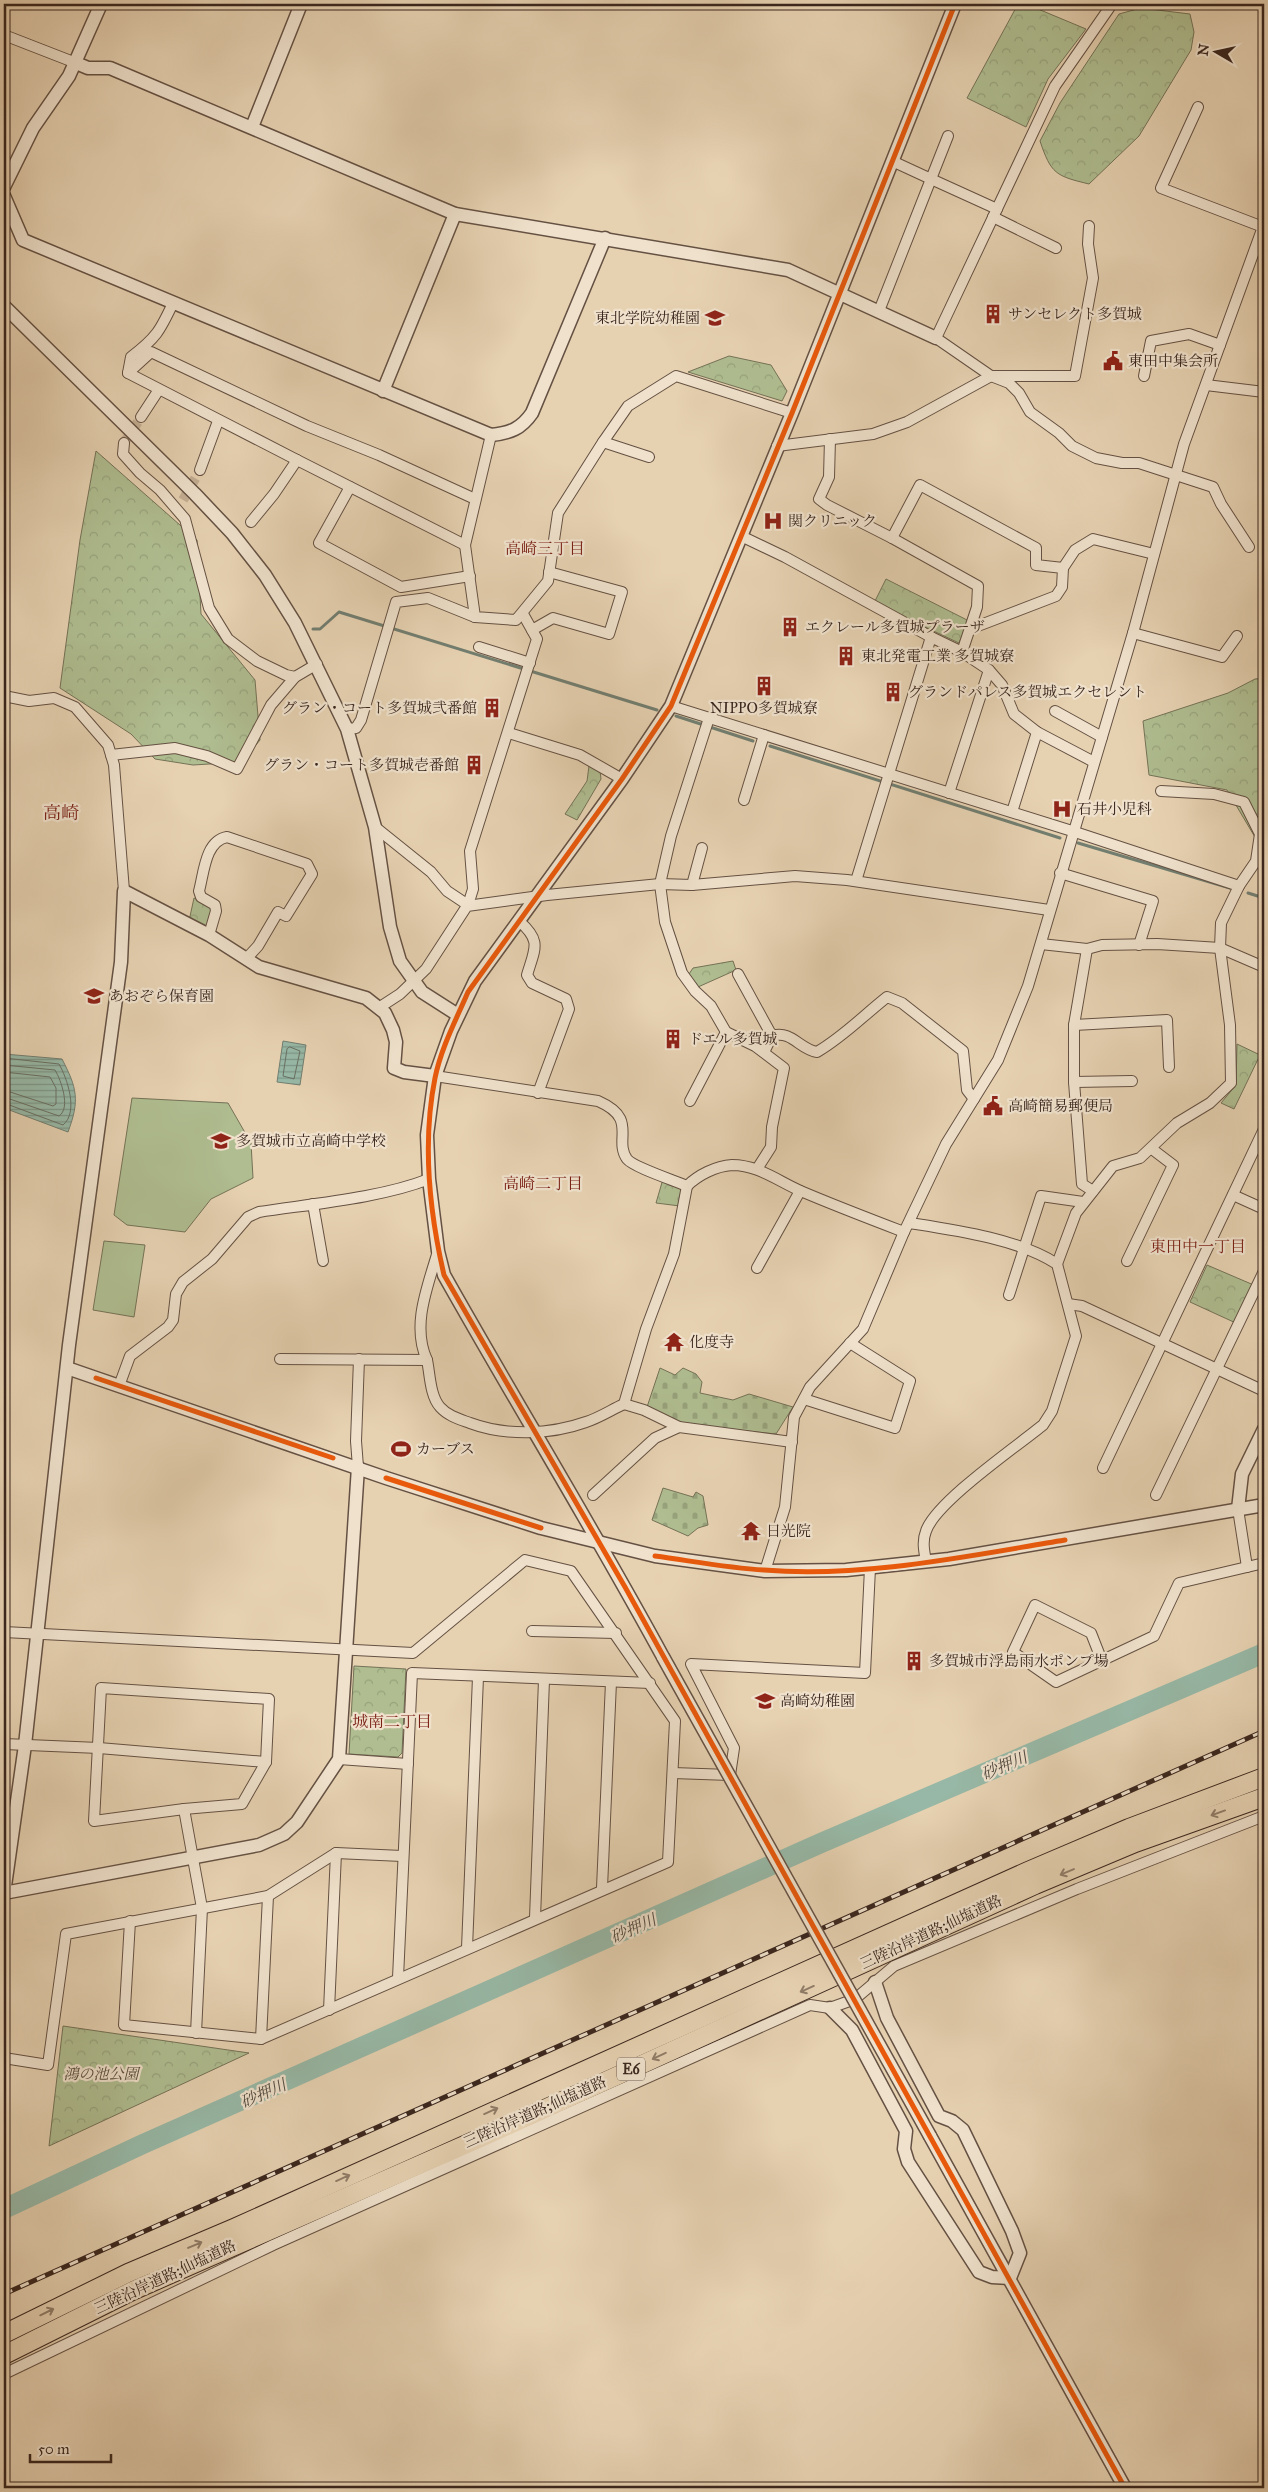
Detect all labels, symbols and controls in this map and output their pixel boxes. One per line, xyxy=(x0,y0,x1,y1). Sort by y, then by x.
north arrow xyxy=(1190,28,1240,78)
text: N xyxy=(1194,43,1213,57)
building icon: サンセレクト多賀城 xyxy=(982,303,1004,325)
place label: サンセレクト多賀城 xyxy=(1008,305,1142,323)
school or university icon: 東北学院幼稚園 xyxy=(704,307,726,329)
place label: 東北学院幼稚園 xyxy=(595,309,700,327)
public building icon: 東田中集会所 xyxy=(1102,350,1124,372)
place label: 東田中集会所 xyxy=(1128,352,1218,370)
hospital icon: 関クリニック xyxy=(762,510,784,532)
place label: 関クリニック xyxy=(788,512,877,530)
district label: 高崎三丁目 xyxy=(505,539,585,558)
building icon: エクレール多賀城プラーザ xyxy=(779,616,801,638)
place label: エクレール多賀城プラーザ xyxy=(805,618,985,636)
building icon: 東北発電工業 多賀城寮 xyxy=(835,645,857,667)
place label: 東北発電工業 多賀城寮 xyxy=(861,647,1014,665)
building icon: NIPPO多賀城寮 xyxy=(753,675,775,697)
building icon: グランドパレス多賀城エクセレント xyxy=(882,681,904,703)
place label: グランドパレス多賀城エクセレント xyxy=(908,683,1147,701)
building icon: グラン・コート多賀城弐番館 xyxy=(481,697,503,719)
place label: グラン・コート多賀城弐番館 xyxy=(282,699,477,717)
place label: NIPPO多賀城寮 xyxy=(710,699,818,717)
building icon: グラン・コート多賀城壱番館 xyxy=(463,754,485,776)
place label: グラン・コート多賀城壱番館 xyxy=(264,756,459,774)
hospital icon: 石井小児科 xyxy=(1051,798,1073,820)
place label: 石井小児科 xyxy=(1077,800,1152,818)
district label: 高崎 xyxy=(43,802,79,824)
school or university icon: あおぞら保育園 xyxy=(83,985,105,1007)
place label: あおぞら保育園 xyxy=(109,987,214,1005)
building icon: ドエル多賀城 xyxy=(662,1028,684,1050)
place label: ドエル多賀城 xyxy=(688,1030,777,1048)
public building icon: 高崎簡易郵便局 xyxy=(982,1095,1004,1117)
place label: 高崎簡易郵便局 xyxy=(1008,1097,1113,1115)
school or university icon: 多賀城市立高崎中学校 xyxy=(210,1130,232,1152)
place label: 多賀城市立高崎中学校 xyxy=(236,1132,386,1150)
district label: 高崎二丁目 xyxy=(503,1174,583,1193)
district label: 東田中一丁目 xyxy=(1150,1237,1246,1256)
temple icon: 化度寺 xyxy=(663,1331,685,1353)
place label: 化度寺 xyxy=(689,1333,734,1351)
sports icon: カーブス xyxy=(390,1438,412,1460)
place label: カーブス xyxy=(416,1440,475,1458)
temple icon: 日光院 xyxy=(740,1520,762,1542)
place label: 日光院 xyxy=(766,1522,811,1540)
building icon: 多賀城市浮島雨水ポンプ場 xyxy=(903,1650,925,1672)
place label: 多賀城市浮島雨水ポンプ場 xyxy=(929,1652,1109,1670)
school or university icon: 高崎幼稚園 xyxy=(754,1690,776,1712)
place label: 高崎幼稚園 xyxy=(780,1692,855,1710)
district label: 城南二丁目 xyxy=(352,1712,432,1731)
water label: 砂押川 xyxy=(978,1747,1032,1784)
one-way arrow xyxy=(1211,1809,1226,1818)
one-way arrow xyxy=(1060,1867,1075,1877)
street label: 三陸沿岸道路;仙塩道路 xyxy=(857,1891,1005,1973)
water label: 砂押川 xyxy=(607,1909,661,1947)
one-way arrow xyxy=(800,1985,815,1994)
one-way arrow xyxy=(652,2052,667,2062)
road number: E6 xyxy=(617,2058,645,2080)
park label: 鴻の池公園 xyxy=(63,2065,141,2083)
street label: 三陸沿岸道路;仙塩道路 xyxy=(461,2072,609,2152)
water label: 砂押川 xyxy=(237,2074,291,2112)
one-way arrow xyxy=(483,2106,498,2115)
one-way arrow xyxy=(335,2173,350,2183)
street label: 三陸沿岸道路;仙塩道路 xyxy=(91,2236,239,2318)
one-way arrow xyxy=(187,2239,202,2249)
one-way arrow xyxy=(40,2307,55,2317)
scale bar xyxy=(30,2432,111,2464)
text: 50 m xyxy=(38,2440,70,2458)

